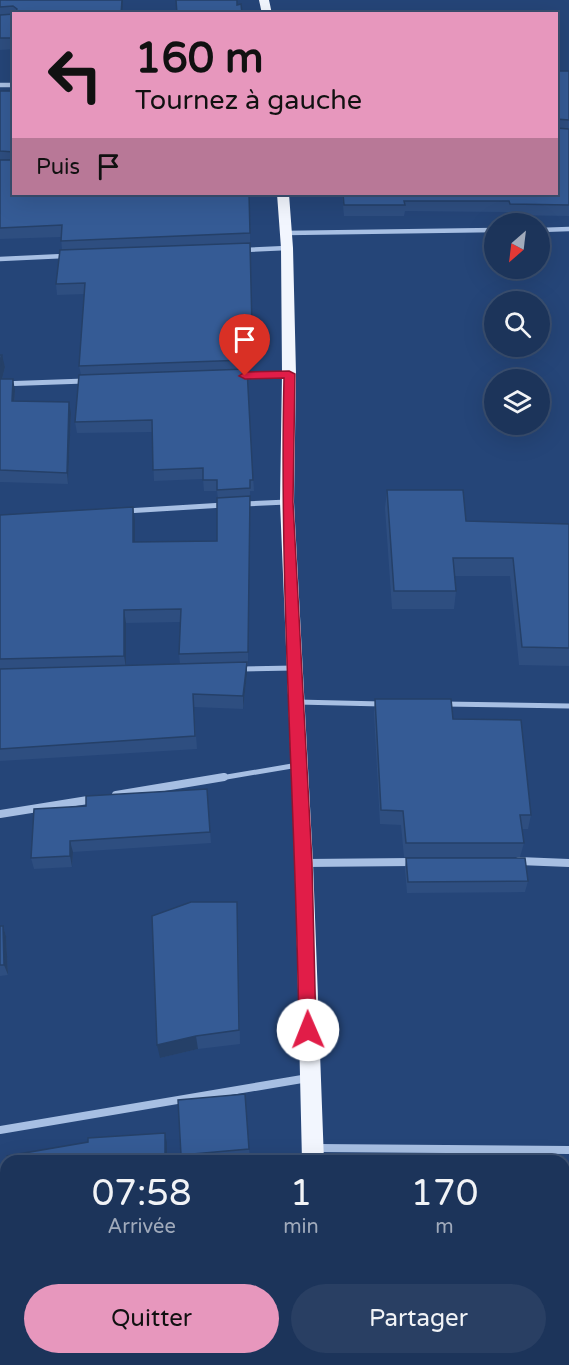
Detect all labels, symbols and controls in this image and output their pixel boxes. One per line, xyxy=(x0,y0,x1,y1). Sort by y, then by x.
text: 160 m xyxy=(135,33,264,84)
icon: left xyxy=(36,36,114,114)
text: Tournez à gauche xyxy=(135,84,362,117)
icon: arrive xyxy=(92,150,125,183)
text: Puis xyxy=(36,154,80,180)
north arrow xyxy=(484,213,550,279)
map controls xyxy=(484,213,550,435)
button: search xyxy=(484,291,550,357)
pin xyxy=(219,314,270,376)
icon: arrive xyxy=(228,323,261,356)
button: layers xyxy=(484,369,550,435)
position arrow xyxy=(276,998,340,1062)
text: 07:58 xyxy=(92,1172,192,1215)
text: 1 xyxy=(290,1172,312,1215)
text: 170 xyxy=(410,1172,478,1215)
text: Arrivée xyxy=(108,1215,176,1239)
text: min xyxy=(283,1215,319,1239)
text: m xyxy=(435,1215,454,1239)
button: Quitter xyxy=(24,1284,279,1353)
button: Partager xyxy=(291,1284,546,1353)

